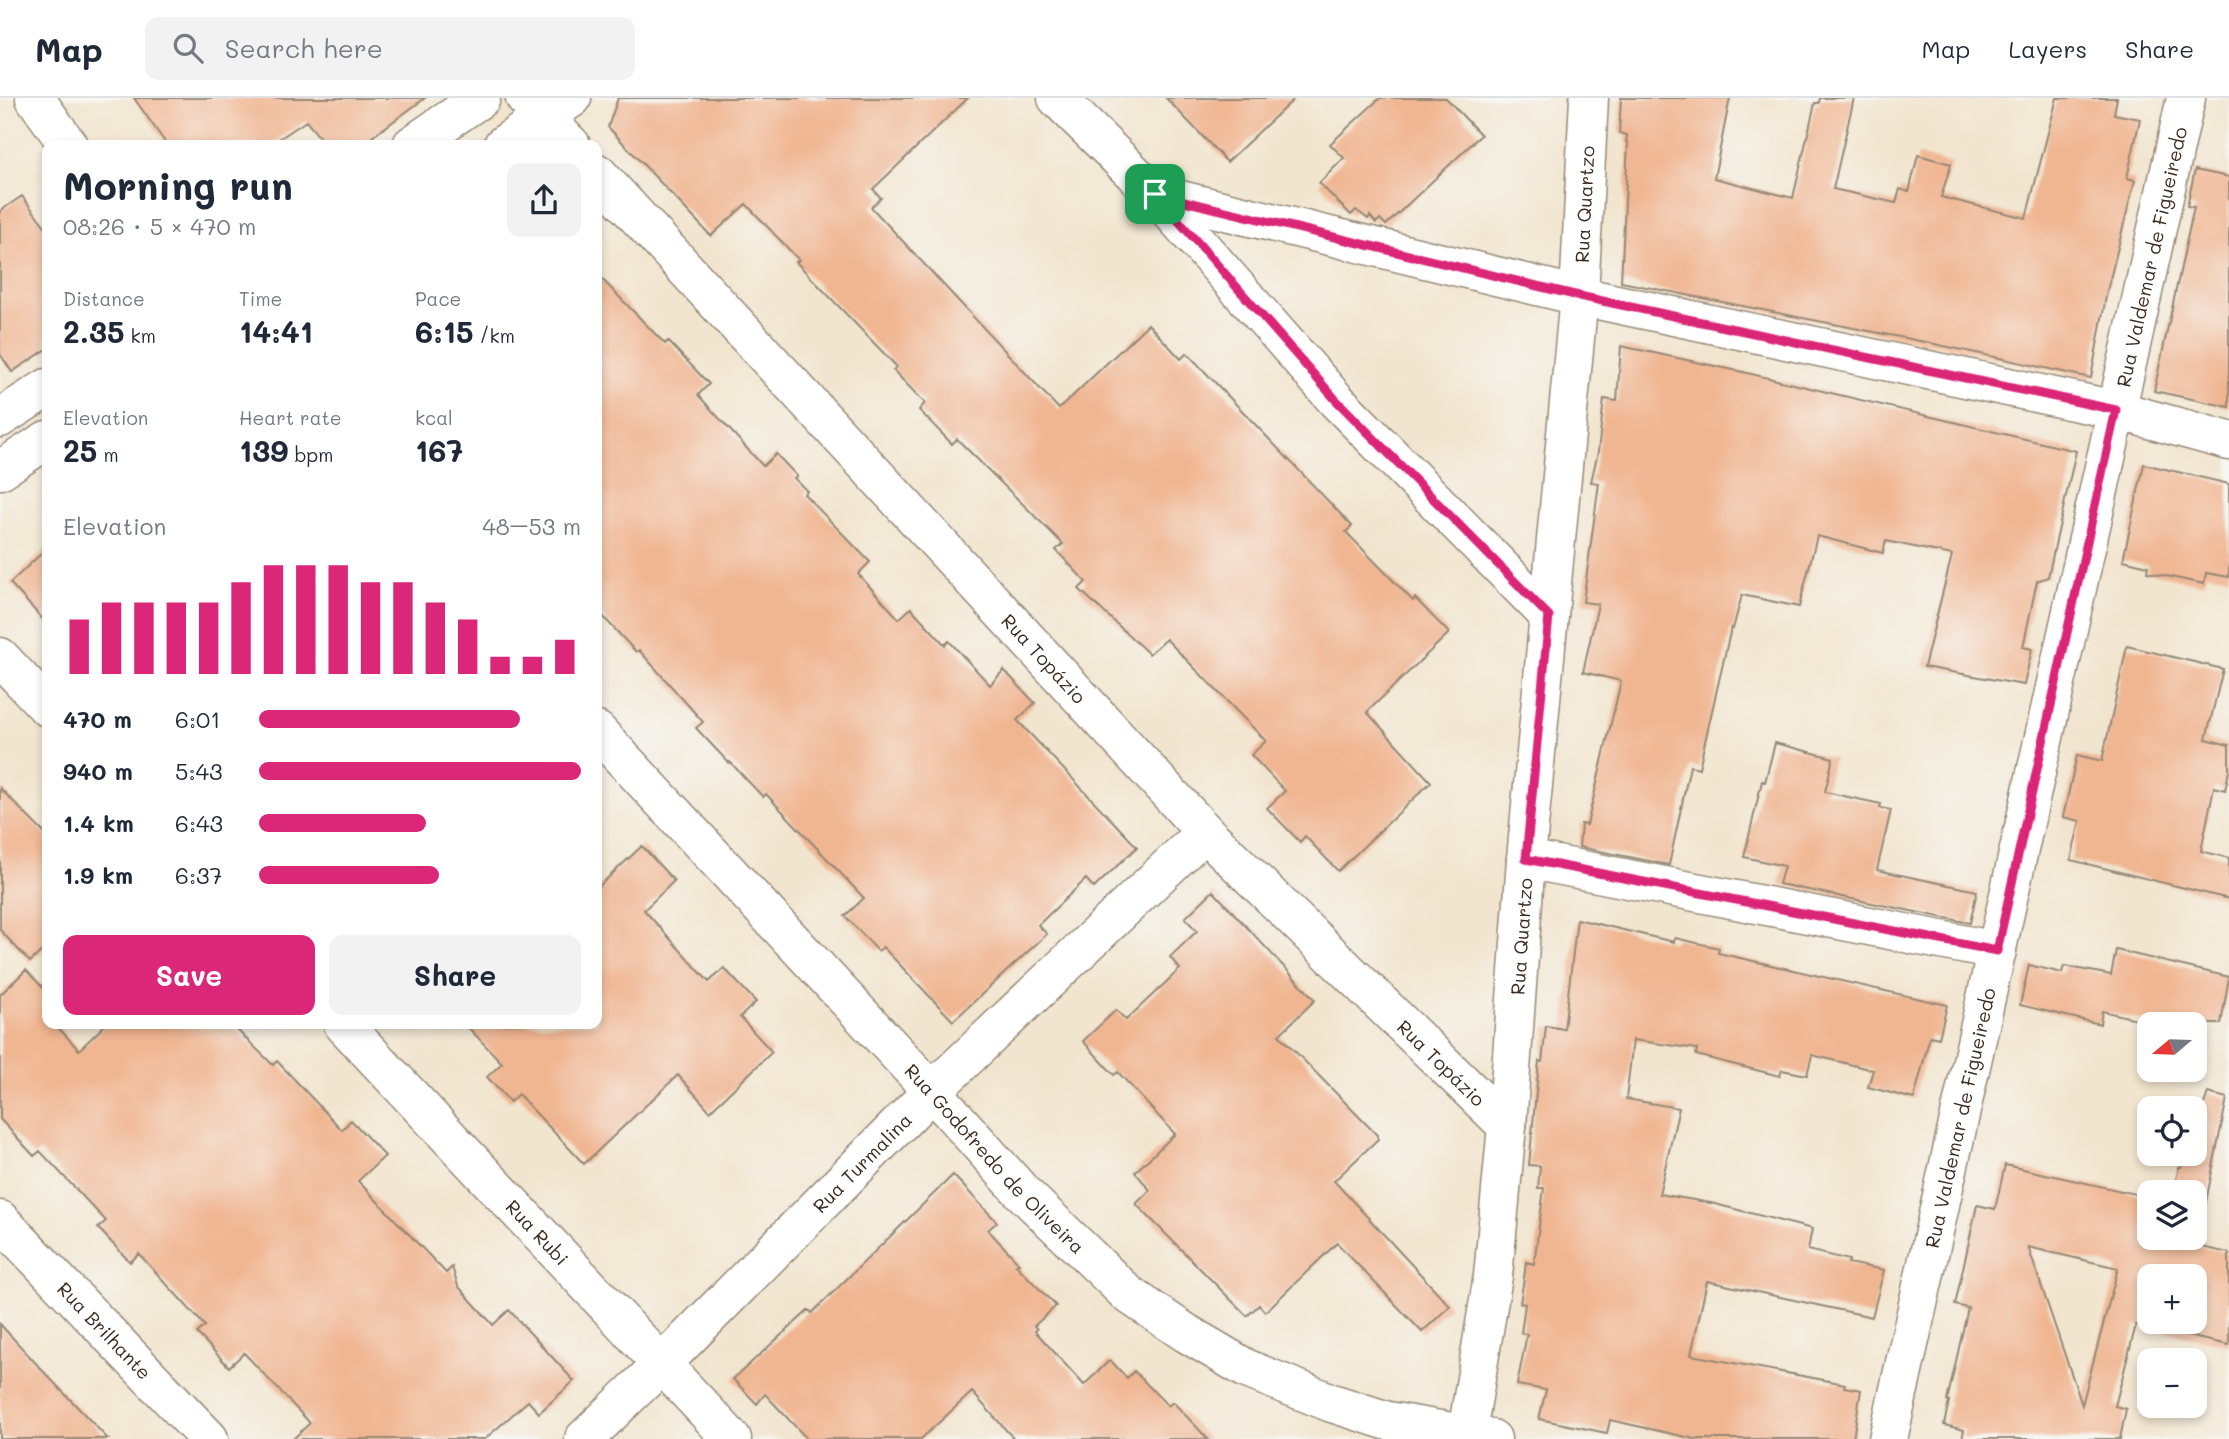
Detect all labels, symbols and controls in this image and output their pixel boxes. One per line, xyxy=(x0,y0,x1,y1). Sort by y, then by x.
search box xyxy=(145,17,635,80)
text: Map xyxy=(35,27,103,70)
icon: search xyxy=(169,29,207,67)
text: Search here xyxy=(225,31,383,65)
text: Map xyxy=(1922,33,1970,64)
text: Layers xyxy=(2008,33,2087,64)
text: Share xyxy=(2125,33,2194,64)
street label: Rua Valdemar de Figueiredo xyxy=(2110,124,2192,389)
street label: Rua Quartzo xyxy=(1568,145,1599,263)
text: Morning run xyxy=(63,160,293,210)
button: share xyxy=(507,163,581,237)
pin xyxy=(1125,164,1185,224)
icon: arrive xyxy=(1136,175,1174,213)
text: 08:26 · 5 × 470 m xyxy=(63,211,256,241)
text: Distance xyxy=(63,286,145,311)
text: Time xyxy=(239,286,282,311)
text: Pace xyxy=(415,286,461,311)
text: 2.35 xyxy=(63,311,125,351)
text: 14:41 xyxy=(239,311,313,351)
text: 6:15 xyxy=(415,311,473,351)
text: km xyxy=(125,323,156,348)
text: /km xyxy=(473,323,515,348)
text: Elevation xyxy=(63,405,148,430)
text: Heart rate xyxy=(239,405,342,430)
text: kcal xyxy=(415,405,453,430)
text: 25 xyxy=(63,430,97,470)
text: 139 xyxy=(239,430,288,470)
text: 167 xyxy=(415,430,463,470)
text: m xyxy=(97,442,119,467)
text: bpm xyxy=(288,442,333,467)
text: Elevation xyxy=(63,511,166,541)
text: 48–53 m xyxy=(482,511,581,541)
street label: Rua Topázio xyxy=(997,608,1092,708)
text: 470 m xyxy=(63,704,132,734)
text: 6:01 xyxy=(175,704,221,734)
text: 940 m xyxy=(63,756,133,786)
text: 5:43 xyxy=(175,756,223,786)
text: 1.4 km xyxy=(63,808,134,838)
text: 6:43 xyxy=(175,808,223,838)
text: 1.9 km xyxy=(63,860,133,890)
text: 6:37 xyxy=(175,860,222,890)
street label: Rua Quartzo xyxy=(1504,877,1537,996)
button: Save xyxy=(63,935,315,1015)
button: Share xyxy=(329,935,581,1015)
street label: Rua Valdemar de Figueiredo xyxy=(1918,985,2000,1250)
north arrow xyxy=(2137,1012,2207,1082)
map controls xyxy=(2137,1012,2207,1418)
street label: Rua Topázio xyxy=(1392,1014,1491,1111)
street label: Rua Godofredo de Oliveira xyxy=(900,1058,1090,1259)
button: locate xyxy=(2137,1096,2207,1166)
street label: Rua Turmalina xyxy=(807,1107,917,1218)
button: layers xyxy=(2137,1180,2207,1250)
street label: Rua Rubi xyxy=(501,1194,575,1270)
button: + xyxy=(2137,1264,2207,1334)
street label: Rua Brilhante xyxy=(52,1276,157,1384)
button: − xyxy=(2137,1348,2207,1418)

